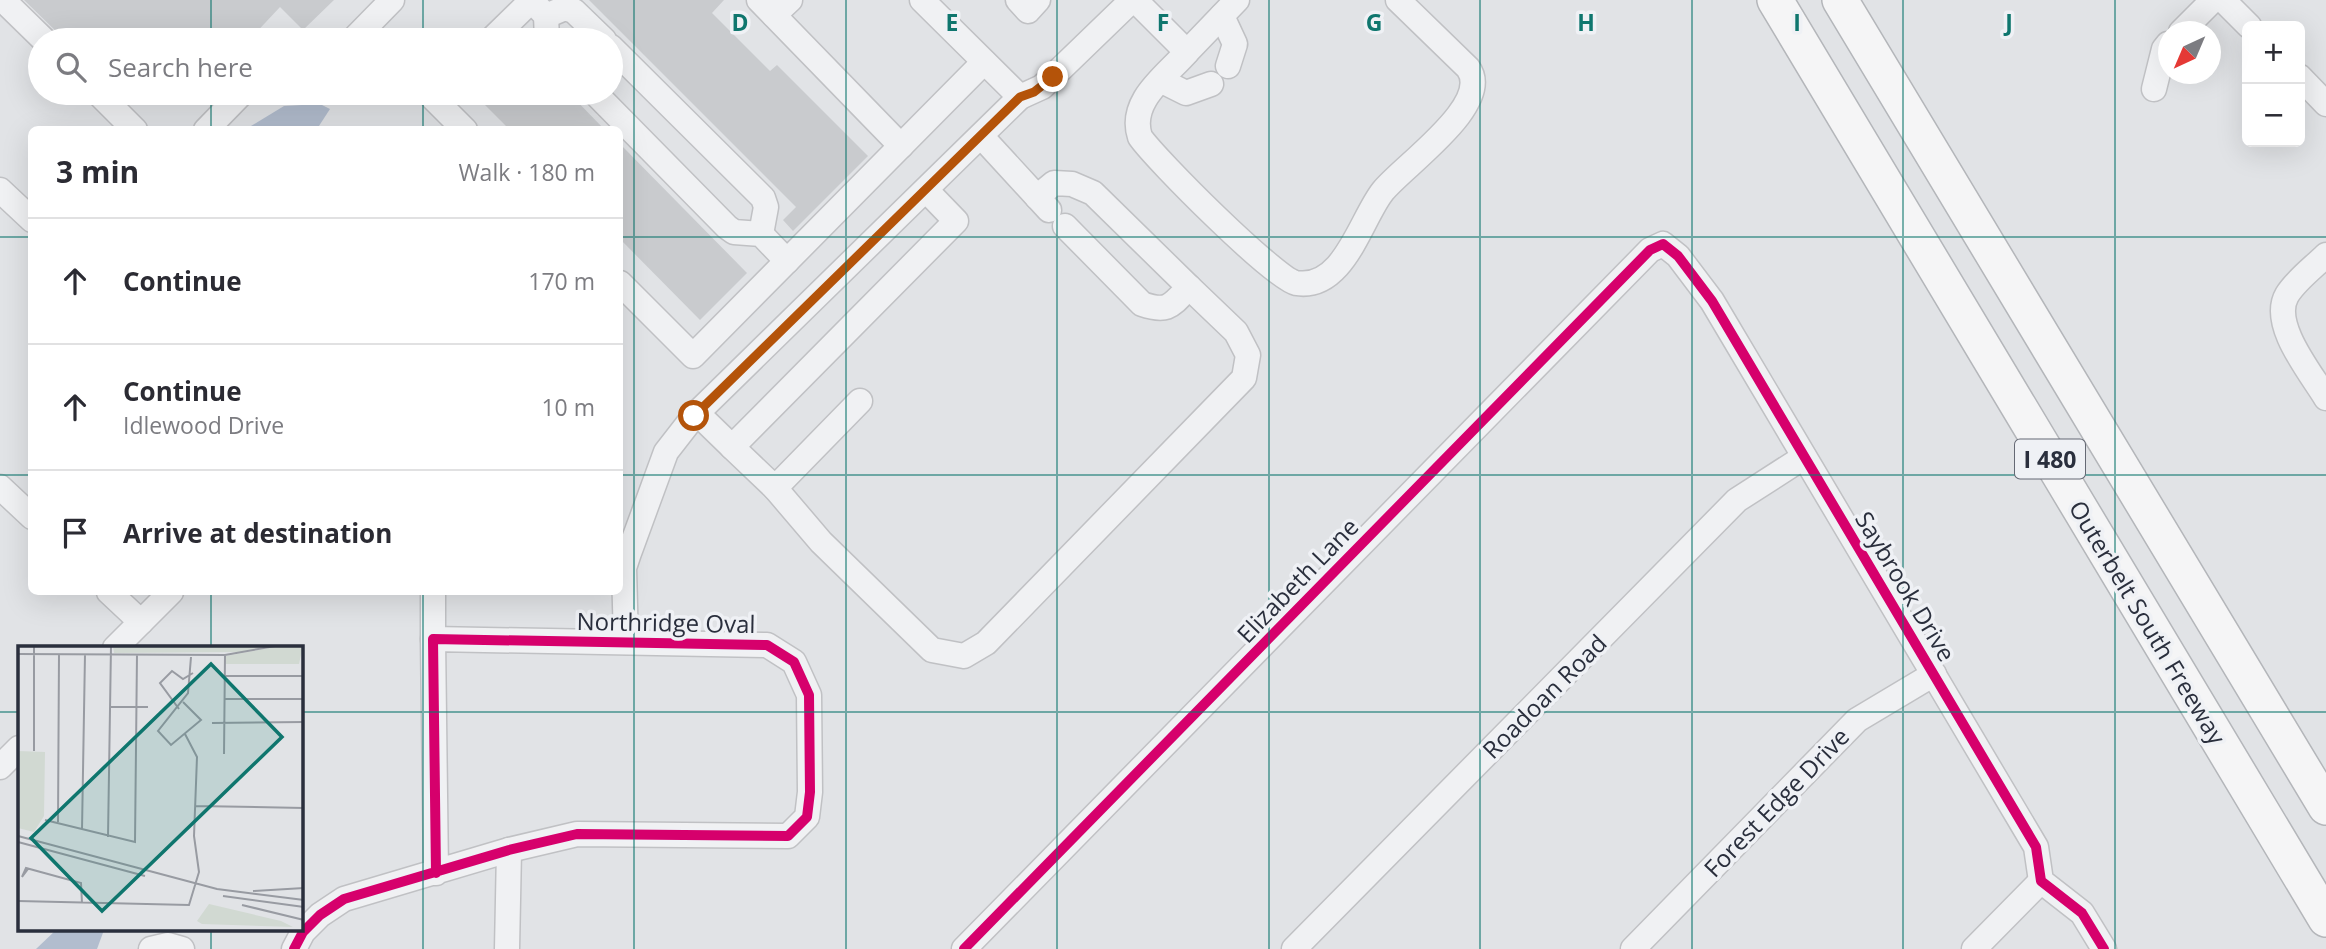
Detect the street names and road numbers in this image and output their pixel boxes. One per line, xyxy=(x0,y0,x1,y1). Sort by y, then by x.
road number: I 480 xyxy=(2015,440,2085,478)
street label: Outerbelt South Freeway xyxy=(2062,494,2235,751)
street label: Saybrook Drive xyxy=(1848,505,1964,667)
street label: Elizabeth Lane xyxy=(1229,510,1365,650)
street label: Northridge Oval xyxy=(576,604,756,640)
street label: Roadoan Road xyxy=(1475,627,1613,765)
street label: Forest Edge Drive xyxy=(1696,720,1856,884)

